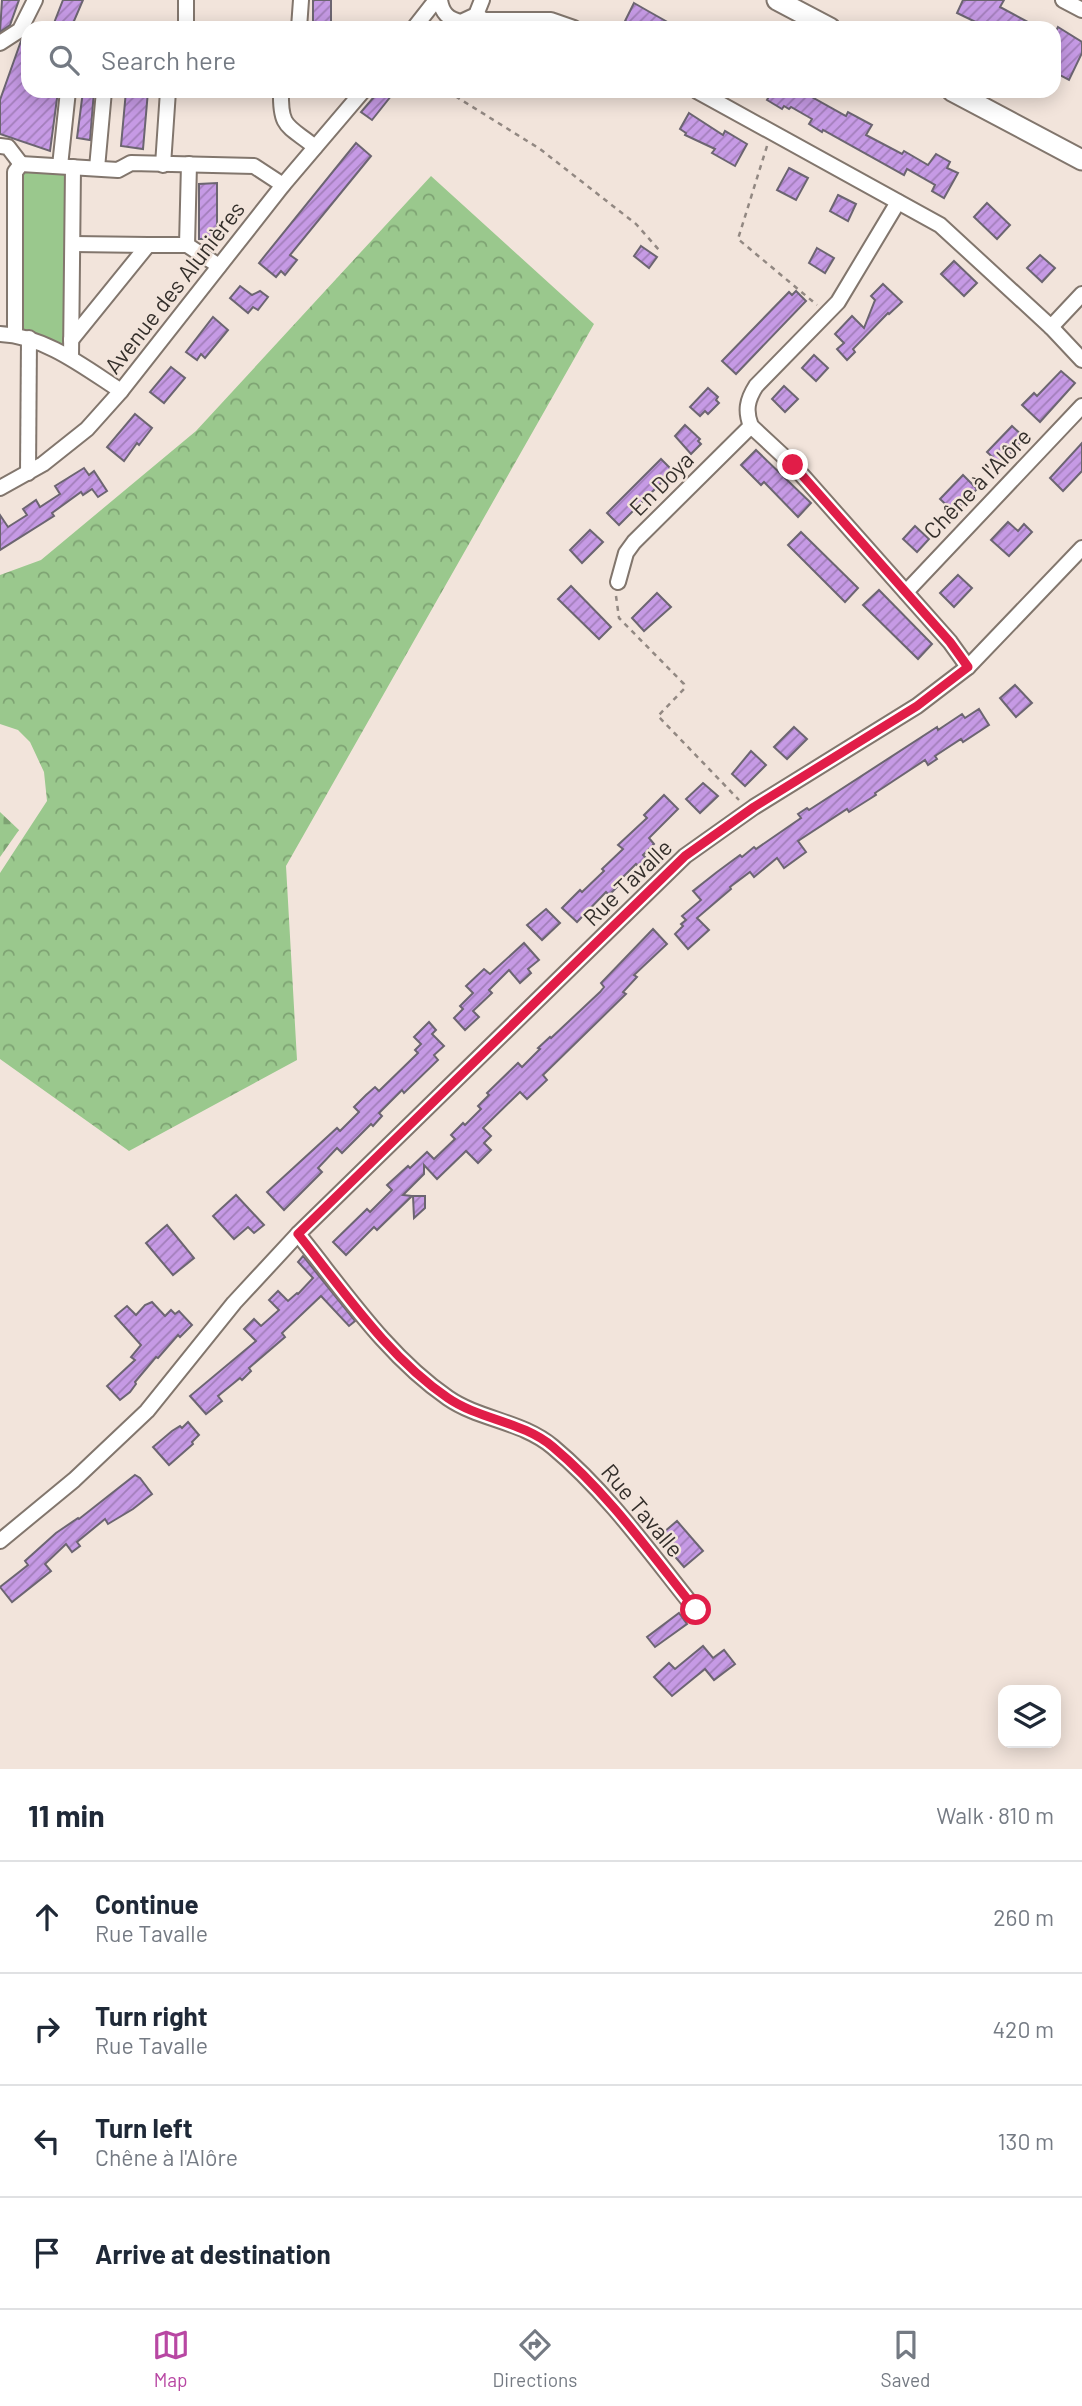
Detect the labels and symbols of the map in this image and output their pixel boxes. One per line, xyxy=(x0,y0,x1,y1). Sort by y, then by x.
street label: Avenue des Alunières xyxy=(98,195,250,379)
street label: Chêne à l'Alôre xyxy=(917,422,1037,544)
street label: En Doya xyxy=(623,445,699,521)
route end xyxy=(777,449,808,480)
street label: Rue Tavalle xyxy=(577,833,677,931)
street label: Rue Tavalle xyxy=(596,1458,690,1562)
route start xyxy=(680,1594,711,1625)

